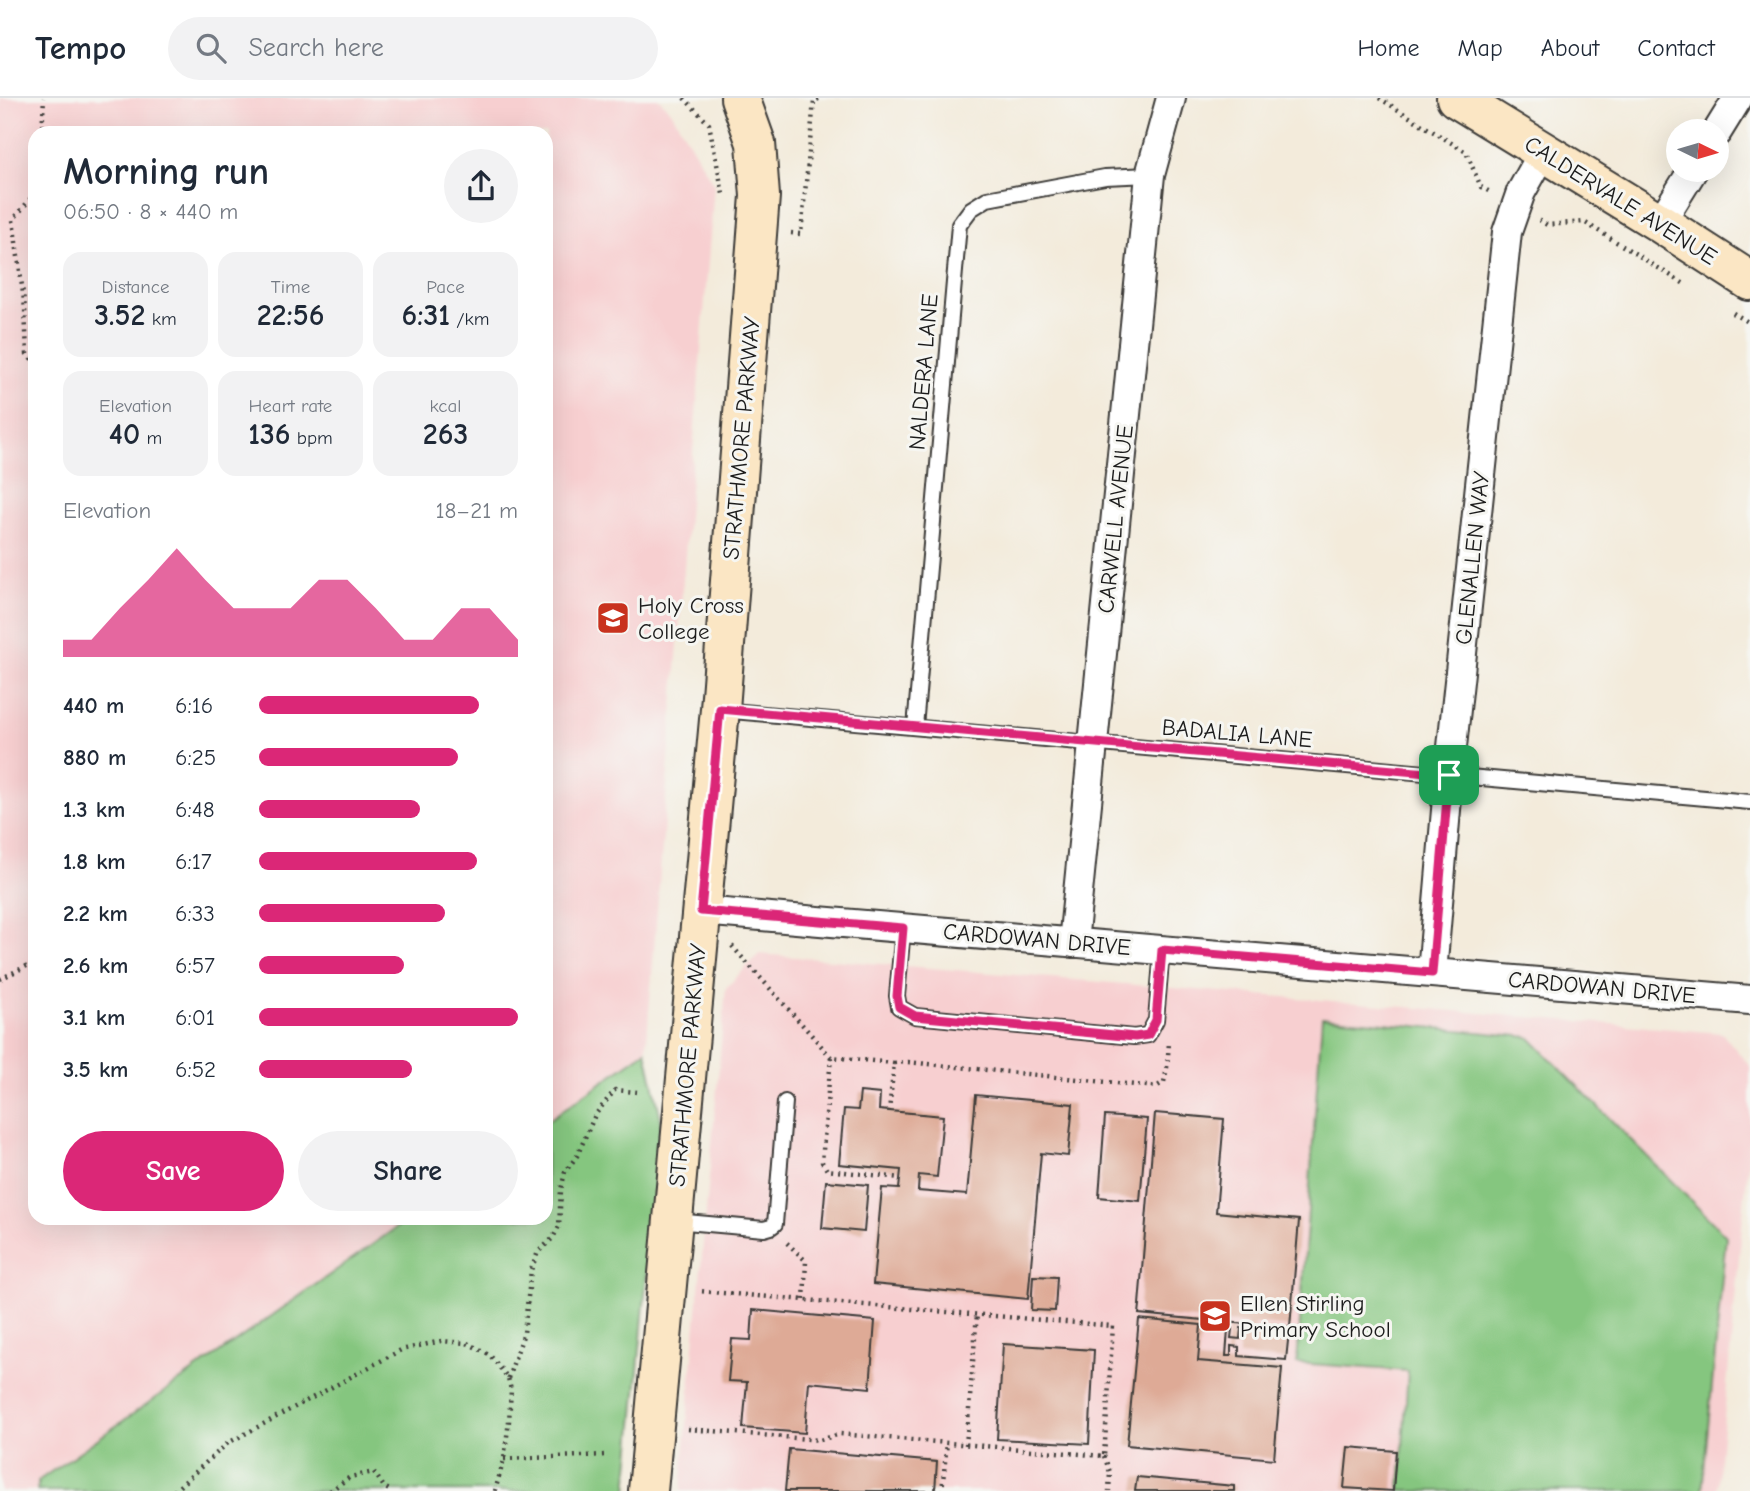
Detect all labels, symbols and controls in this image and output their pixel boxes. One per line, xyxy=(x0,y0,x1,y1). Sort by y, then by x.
search box xyxy=(168,17,658,80)
text: Tempo xyxy=(35,29,126,67)
icon: search xyxy=(192,29,230,67)
text: Search here xyxy=(248,33,384,63)
text: Home xyxy=(1358,34,1419,62)
text: Map xyxy=(1457,34,1503,62)
text: About xyxy=(1541,34,1599,62)
text: Contact xyxy=(1637,34,1715,62)
north arrow xyxy=(1666,119,1729,182)
map controls xyxy=(1666,119,1729,182)
street label: CALDERVALE AVENUE xyxy=(1520,130,1722,271)
button: share xyxy=(444,149,518,223)
text: Morning run xyxy=(63,150,269,194)
text: 06:50 · 8 × 440 m xyxy=(63,198,238,225)
text: Distance xyxy=(101,276,170,298)
text: Time xyxy=(271,276,310,298)
text: Pace xyxy=(426,276,465,298)
street label: NALDERA LANE xyxy=(903,293,944,451)
text: 3.52 xyxy=(94,298,145,333)
text: 22:56 xyxy=(257,298,324,333)
text: 6:31 xyxy=(401,298,450,333)
text: km xyxy=(145,308,177,330)
text: /km xyxy=(450,308,490,330)
street label: STRATHMORE PARKWAY xyxy=(717,315,766,561)
text: Elevation xyxy=(99,395,172,417)
text: Heart rate xyxy=(249,395,332,417)
text: kcal xyxy=(430,395,461,417)
text: 40 xyxy=(109,417,140,452)
text: 136 xyxy=(248,417,290,452)
text: 263 xyxy=(423,417,468,452)
street label: CARWELL AVENUE xyxy=(1092,423,1139,615)
text: m xyxy=(140,427,162,449)
text: bpm xyxy=(290,427,333,449)
street label: GLENALLEN WAY xyxy=(1450,470,1495,646)
text: Elevation xyxy=(63,497,151,524)
text: 18–21 m xyxy=(435,497,518,524)
place label: Holy Cross College xyxy=(638,592,744,645)
school or university icon: Holy Cross College xyxy=(594,599,632,637)
text: 440 m xyxy=(63,692,124,719)
text: 6:16 xyxy=(175,692,213,719)
street label: BADALIA LANE xyxy=(1161,713,1313,754)
text: 880 m xyxy=(63,744,126,771)
text: 6:25 xyxy=(175,744,216,771)
pin xyxy=(1419,745,1479,805)
icon: arrive xyxy=(1430,756,1468,794)
text: 1.3 km xyxy=(63,796,125,823)
text: 6:48 xyxy=(175,796,215,823)
text: 1.8 km xyxy=(63,848,126,875)
text: 6:17 xyxy=(175,848,212,875)
text: 2.2 km xyxy=(63,900,128,927)
text: 6:33 xyxy=(175,900,215,927)
street label: CARDOWAN DRIVE xyxy=(942,918,1132,961)
street label: STRATHMORE PARKWAY xyxy=(663,942,712,1188)
text: 2.6 km xyxy=(63,952,128,979)
text: 6:57 xyxy=(175,952,215,979)
street label: CARDOWAN DRIVE xyxy=(1507,966,1697,1009)
text: 3.1 km xyxy=(63,1004,125,1031)
text: 6:01 xyxy=(175,1004,215,1031)
text: 3.5 km xyxy=(63,1056,128,1083)
text: 6:52 xyxy=(175,1056,216,1083)
button: Save xyxy=(63,1131,284,1211)
button: Share xyxy=(298,1131,518,1211)
place label: Ellen Stirling Primary School xyxy=(1240,1290,1391,1343)
school or university icon: Ellen Stirling Primary School xyxy=(1196,1297,1234,1335)

